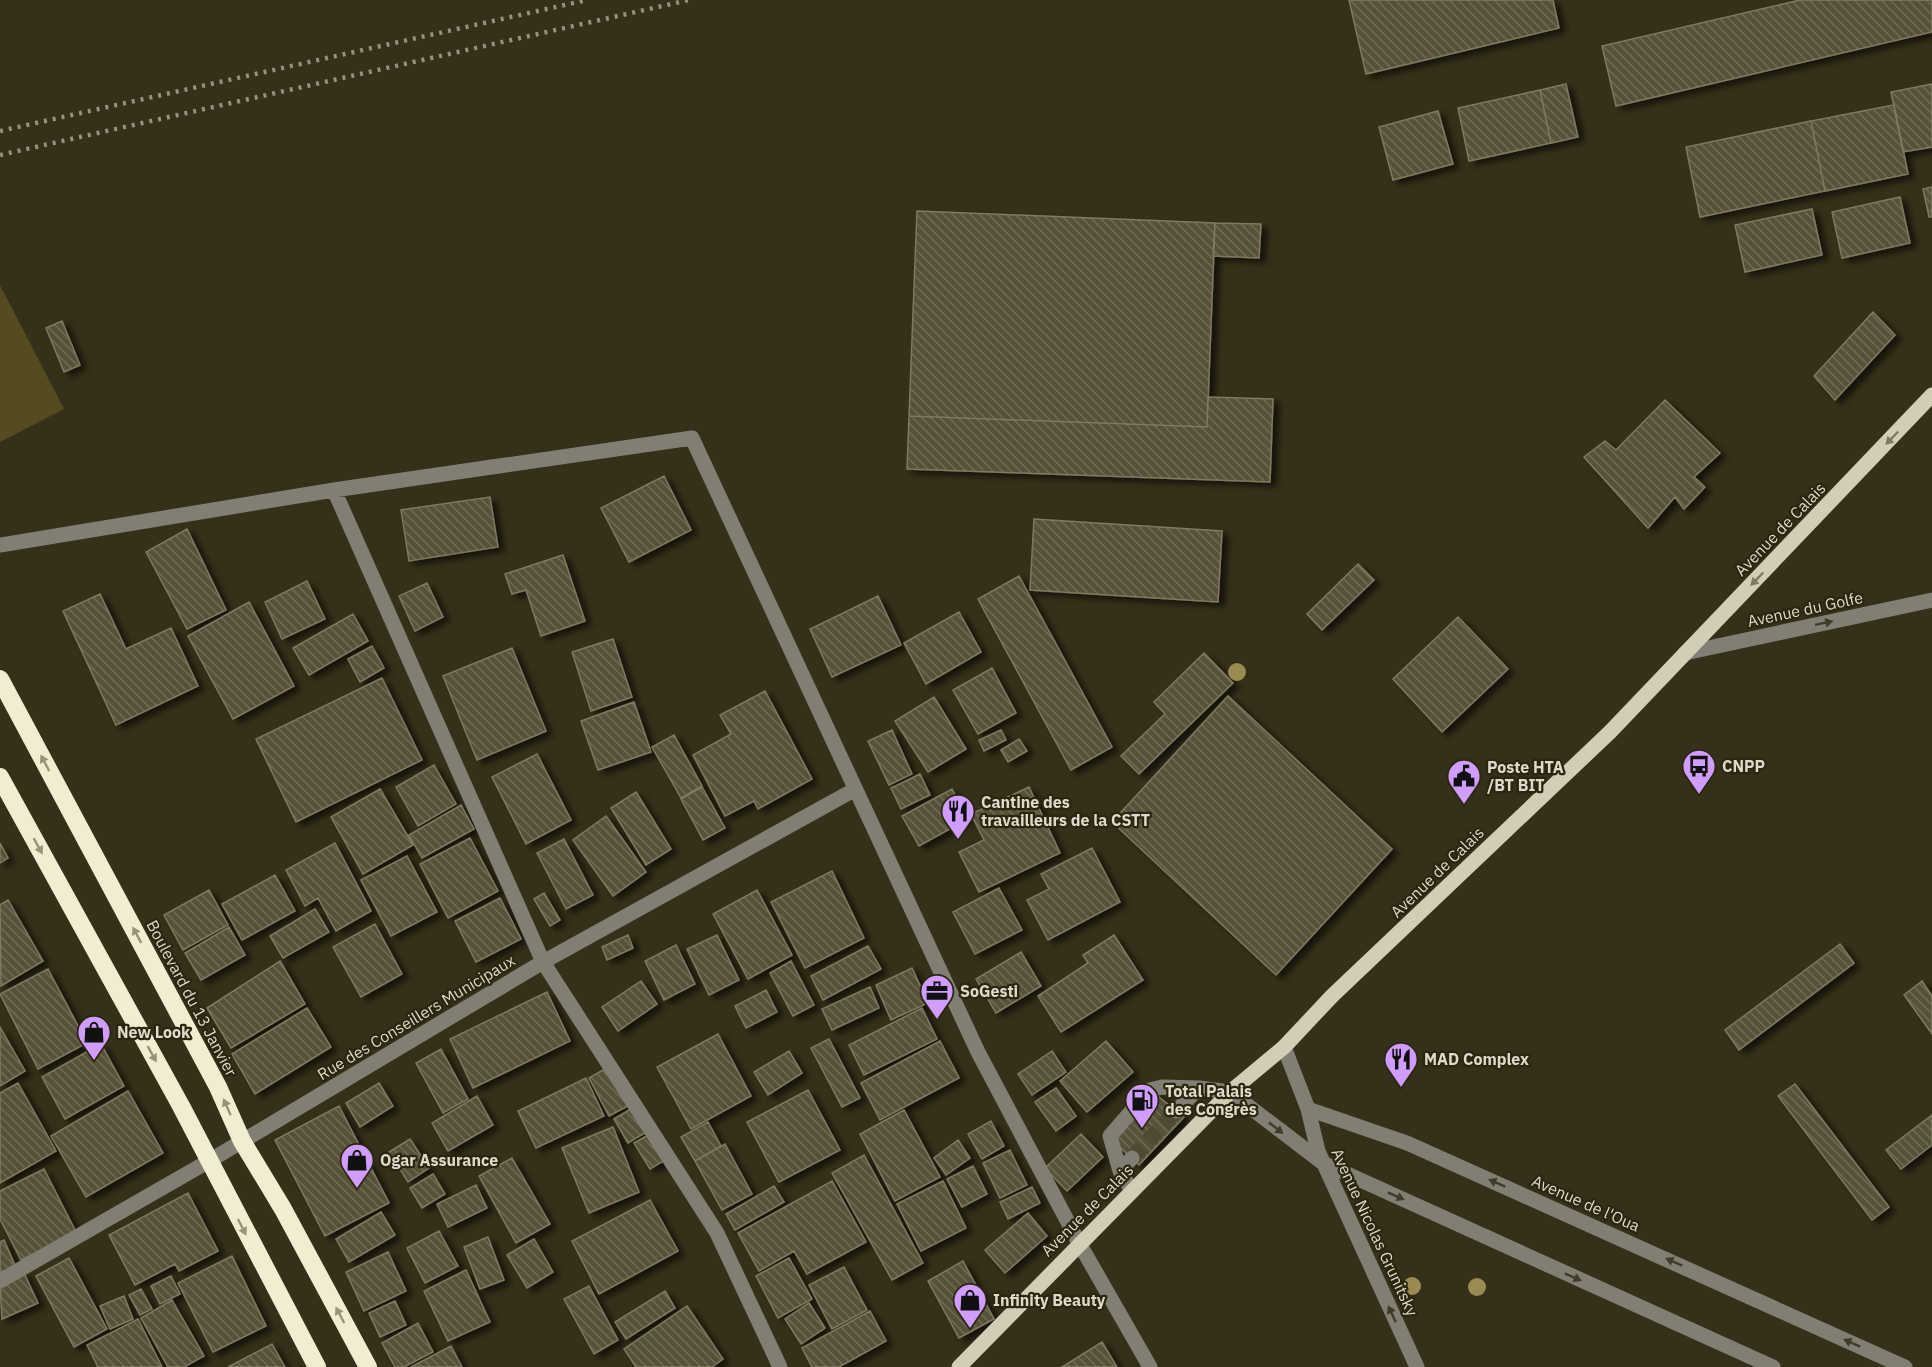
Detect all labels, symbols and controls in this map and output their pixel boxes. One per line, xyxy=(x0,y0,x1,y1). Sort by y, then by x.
one-way arrow xyxy=(1885,430,1899,444)
street label: Avenue de Calais xyxy=(1730,478,1830,580)
one-way arrow xyxy=(1750,571,1764,586)
street label: Avenue du Golfe xyxy=(1745,587,1865,631)
one-way arrow xyxy=(1815,618,1833,628)
bus stop icon: CNPP xyxy=(1681,748,1717,795)
one-way arrow xyxy=(40,754,50,771)
place label: CNPP xyxy=(1722,756,1765,776)
place label: Poste HTA /BT BIT xyxy=(1487,757,1564,795)
public building icon: Poste HTA /BT BIT xyxy=(1446,758,1482,805)
place label: Cantine des travailleurs de la CSTT xyxy=(981,792,1150,830)
restaurant icon: Cantine des travailleurs de la CSTT xyxy=(940,793,976,840)
street label: Avenue de Calais xyxy=(1386,822,1488,922)
one-way arrow xyxy=(33,838,43,855)
street label: Boulevard du 13 Janvier xyxy=(142,917,242,1080)
one-way arrow xyxy=(132,926,142,943)
street label: Rue des Conseillers Municipaux xyxy=(313,950,519,1084)
office icon: SoGesti xyxy=(919,973,955,1020)
place label: SoGesti xyxy=(960,981,1018,1001)
shop icon: New Look xyxy=(76,1014,112,1061)
place label: New Look xyxy=(117,1022,191,1042)
restaurant icon: MAD Complex xyxy=(1383,1041,1419,1088)
one-way arrow xyxy=(147,1046,157,1063)
place label: MAD Complex xyxy=(1424,1049,1529,1069)
place label: Total Palais des Congrès xyxy=(1165,1081,1257,1119)
fuel station icon: Total Palais des Congrès xyxy=(1124,1082,1160,1129)
one-way arrow xyxy=(222,1098,232,1116)
one-way arrow xyxy=(1269,1121,1284,1133)
shop icon: Ogar Assurance xyxy=(339,1142,375,1189)
street label: Avenue Nicolas Grunitsky xyxy=(1327,1145,1423,1319)
place label: Ogar Assurance xyxy=(380,1150,498,1170)
street label: Avenue de Calais xyxy=(1037,1160,1137,1260)
street label: Avenue de l'Oua xyxy=(1529,1170,1643,1236)
one-way arrow xyxy=(1488,1178,1505,1187)
one-way arrow xyxy=(1387,1191,1404,1200)
one-way arrow xyxy=(237,1219,247,1236)
one-way arrow xyxy=(1666,1258,1683,1267)
one-way arrow xyxy=(1564,1273,1581,1282)
shop icon: Infinity Beauty xyxy=(952,1282,988,1329)
place label: Infinity Beauty xyxy=(993,1290,1106,1310)
one-way arrow xyxy=(1388,1305,1397,1322)
one-way arrow xyxy=(335,1307,345,1324)
one-way arrow xyxy=(1843,1338,1861,1348)

